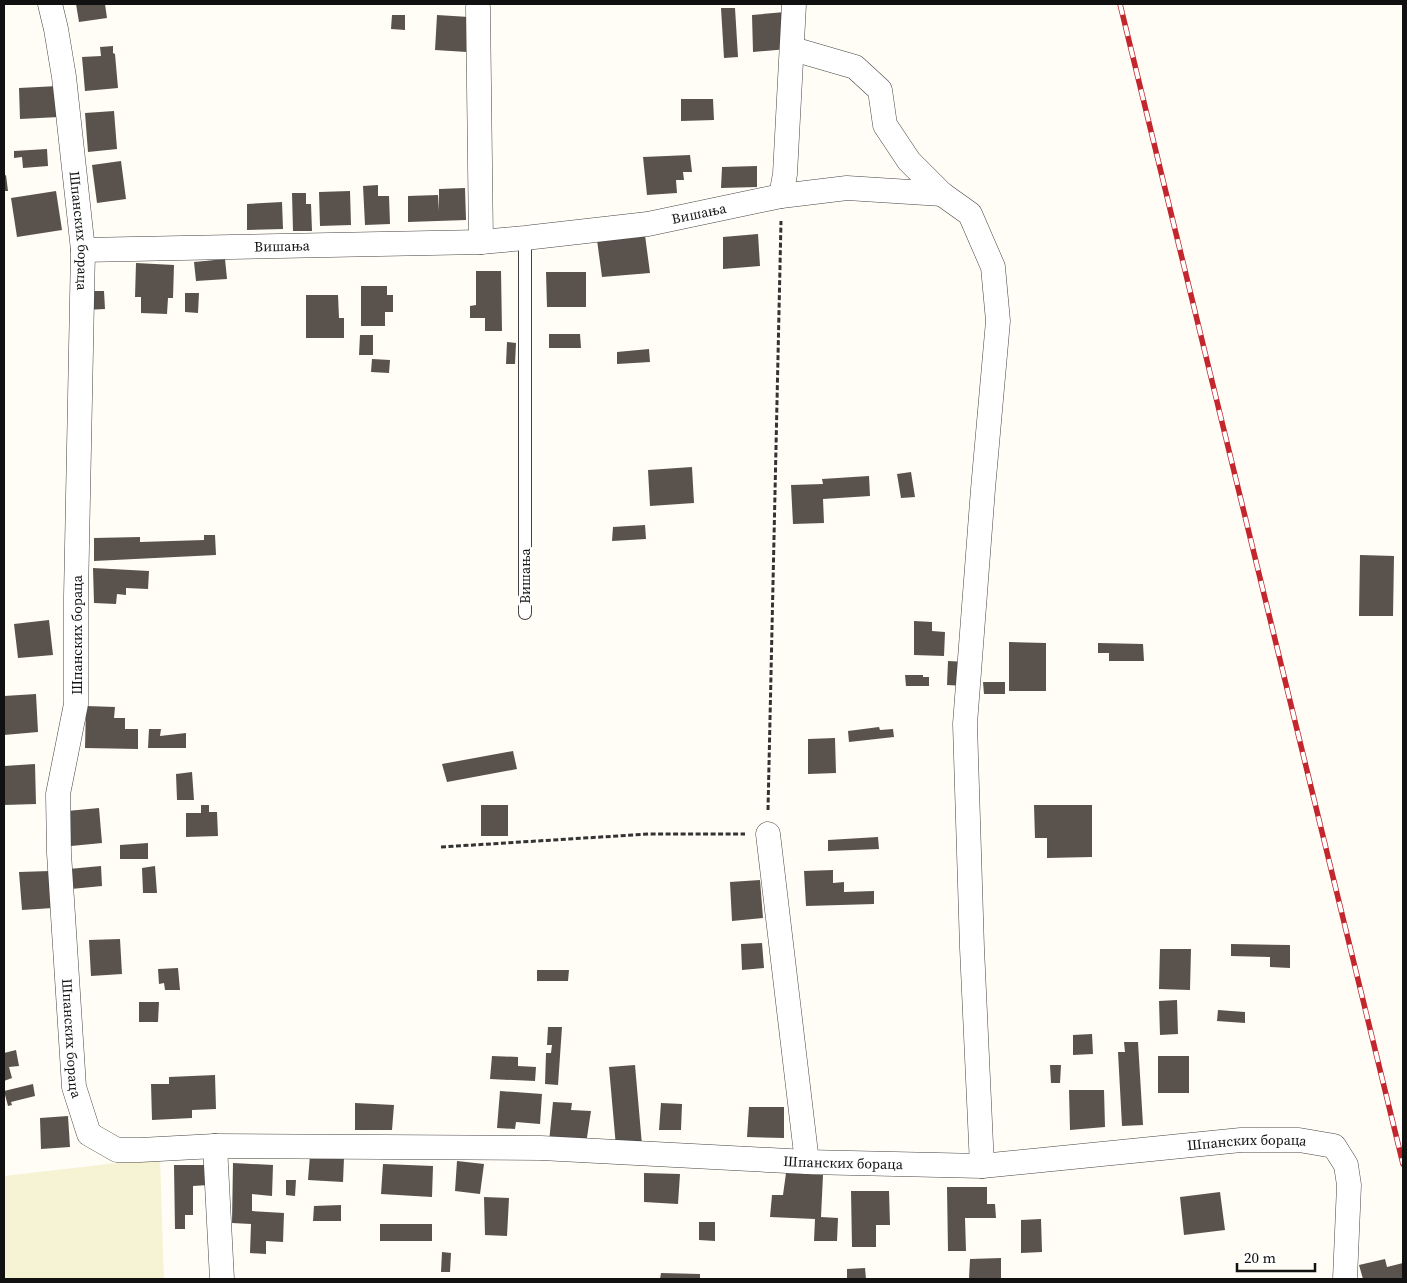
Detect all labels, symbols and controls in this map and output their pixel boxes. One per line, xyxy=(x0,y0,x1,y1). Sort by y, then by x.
street label: Шпанских бораца xyxy=(64,170,93,291)
street label: Вишања xyxy=(670,198,729,229)
street label: Вишања xyxy=(254,235,311,257)
street label: Вишања xyxy=(515,547,535,604)
street label: Шпанских бораца xyxy=(67,574,87,695)
street label: Шпанских бораца xyxy=(57,978,87,1101)
street label: Шпанских бораца xyxy=(1186,1130,1309,1155)
street label: Шпанских бораца xyxy=(783,1151,904,1174)
scale bar xyxy=(1237,1240,1314,1272)
text: 20 m xyxy=(1244,1247,1276,1268)

